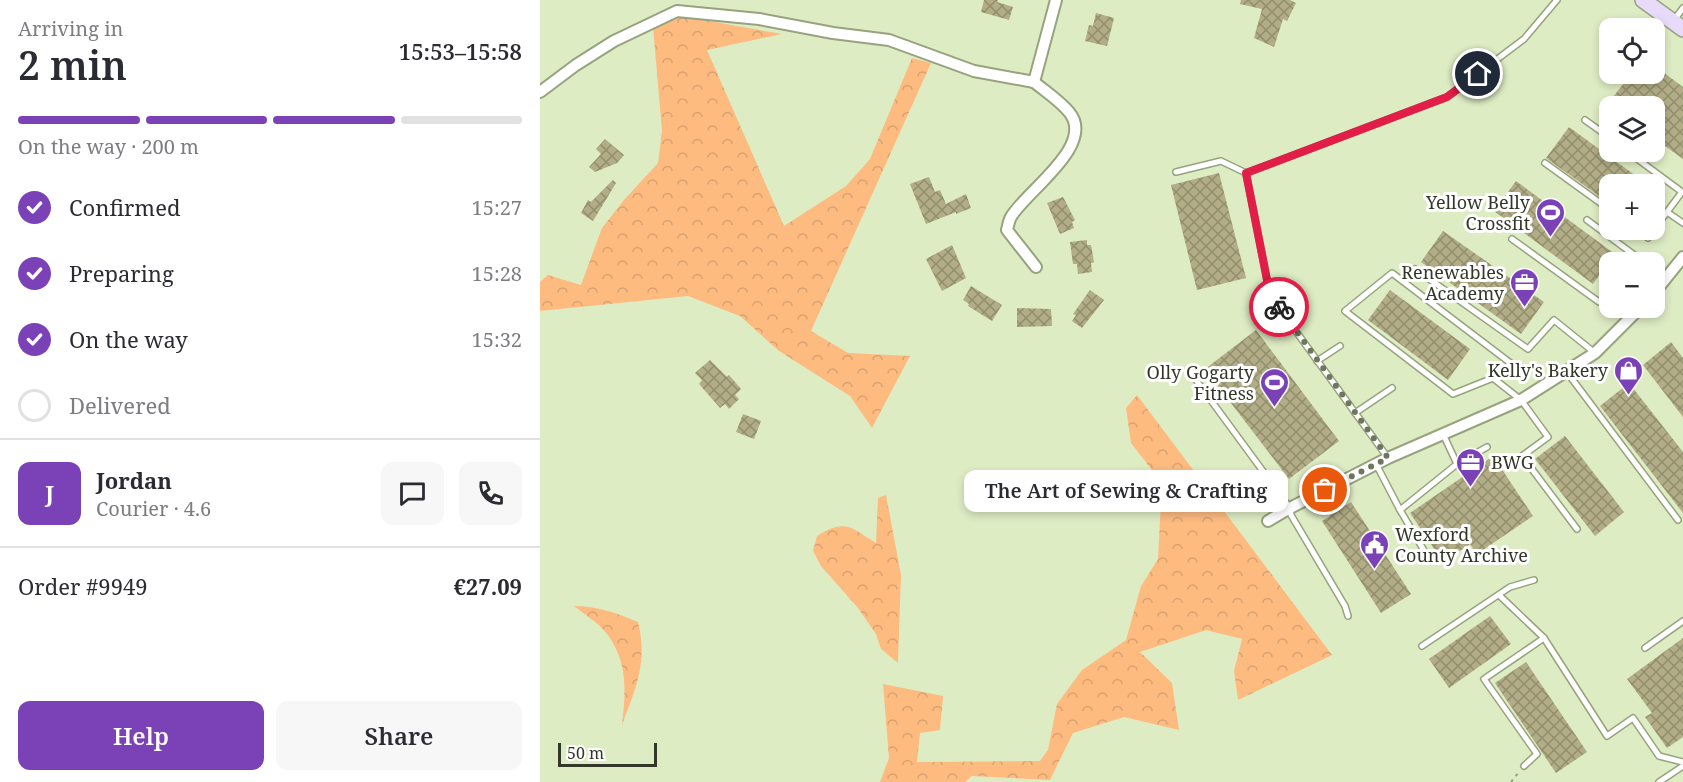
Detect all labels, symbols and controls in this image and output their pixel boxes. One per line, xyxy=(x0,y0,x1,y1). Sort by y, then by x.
text: Arriving in xyxy=(18,15,123,42)
map controls xyxy=(1599,18,1665,318)
button: locate xyxy=(1599,18,1665,84)
text: 15:53–15:58 xyxy=(399,36,522,66)
text: 2 min xyxy=(18,38,127,91)
pin xyxy=(1452,48,1503,99)
icon: home xyxy=(1461,57,1494,90)
button: layers xyxy=(1599,96,1665,162)
text: On the way · 200 m xyxy=(18,133,199,160)
button: + xyxy=(1599,174,1665,240)
place label: Yellow Belly Crossfit xyxy=(1425,190,1531,235)
icon: check xyxy=(18,191,51,224)
text: Confirmed xyxy=(69,192,180,222)
text: 15:27 xyxy=(472,194,522,221)
sports icon: Yellow Belly Crossfit xyxy=(1535,196,1567,238)
button: − xyxy=(1599,252,1665,318)
icon: check xyxy=(18,257,51,290)
text: Preparing xyxy=(69,258,174,288)
text: 15:28 xyxy=(472,260,522,287)
place label: Renewables Academy xyxy=(1401,260,1505,305)
office icon: Renewables Academy xyxy=(1509,266,1541,308)
courier xyxy=(1249,277,1309,337)
icon: bike xyxy=(1263,291,1296,324)
icon: check xyxy=(18,323,51,356)
text: On the way xyxy=(69,324,188,354)
text: 15:32 xyxy=(472,326,522,353)
shop icon: Kelly's Bakery xyxy=(1613,354,1645,396)
place label: Kelly's Bakery xyxy=(1488,358,1609,382)
place label: Olly Gogarty Fitness xyxy=(1147,360,1255,405)
sports icon: Olly Gogarty Fitness xyxy=(1259,366,1291,408)
text: Delivered xyxy=(69,390,171,420)
office icon: BWG xyxy=(1454,446,1486,488)
place label: BWG xyxy=(1491,450,1534,474)
button: chat xyxy=(381,462,444,525)
button: phone xyxy=(459,462,522,525)
pin xyxy=(1299,464,1350,515)
text: Jordan xyxy=(96,465,172,495)
callout: The Art of Sewing & Crafting xyxy=(965,469,1289,511)
icon: bag xyxy=(1308,473,1341,506)
text: The Art of Sewing & Crafting xyxy=(985,477,1267,504)
text: J xyxy=(45,478,54,508)
text: Courier · 4.6 xyxy=(96,495,211,522)
place label: Wexford County Archive xyxy=(1395,522,1528,567)
public building icon: Wexford County Archive xyxy=(1358,528,1390,570)
text: Order #9949 xyxy=(18,571,148,601)
text: €27.09 xyxy=(454,571,522,601)
button: Help xyxy=(18,701,264,770)
button: Share xyxy=(276,701,522,770)
scale bar xyxy=(558,740,657,768)
text: 50 m xyxy=(567,742,604,764)

